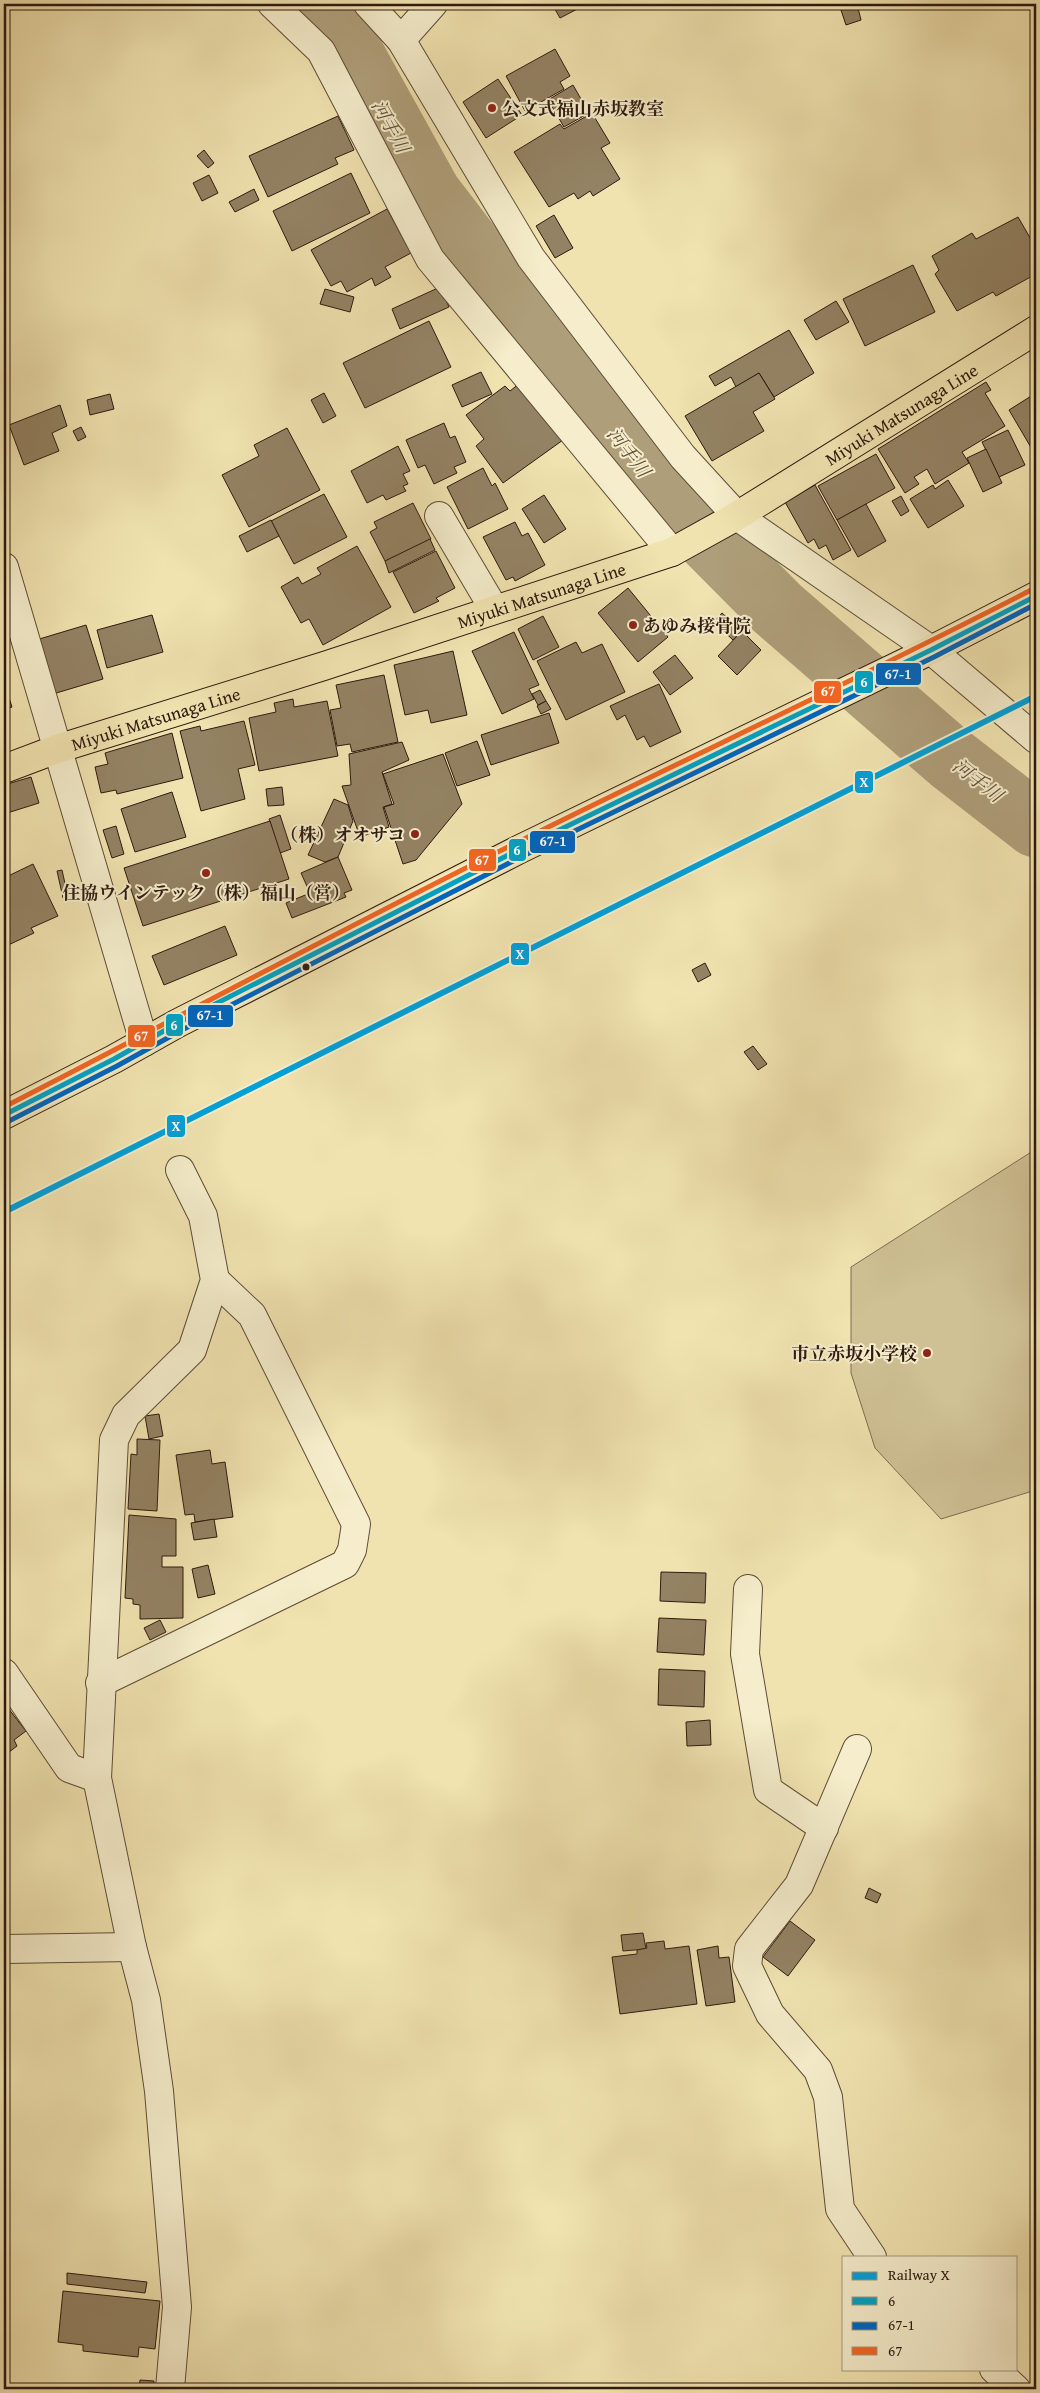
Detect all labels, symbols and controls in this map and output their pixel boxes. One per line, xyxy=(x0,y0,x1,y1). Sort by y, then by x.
water label: 河手川 xyxy=(365,94,418,159)
place label: 公文式福山赤坂教室 xyxy=(502,95,664,122)
marker: 公文式福山赤坂教室 xyxy=(486,102,498,114)
street label: Miyuki Matsunaga Line xyxy=(819,356,983,472)
water label: 河手川 xyxy=(600,421,659,485)
street label: Miyuki Matsunaga Line xyxy=(454,555,629,635)
place label: あゆみ接骨院 xyxy=(643,612,751,639)
marker: あゆみ接骨院 xyxy=(627,619,639,631)
line badge: 67-1 xyxy=(875,662,922,686)
text: 67-1 xyxy=(885,664,911,684)
line badge: 6 xyxy=(854,670,874,694)
text: 6 xyxy=(860,672,868,692)
street label: Miyuki Matsunaga Line xyxy=(68,679,244,757)
line badge: 67 xyxy=(813,680,842,704)
text: 67 xyxy=(821,681,835,701)
water label: 河手川 xyxy=(947,751,1011,810)
line badge: X xyxy=(854,770,874,794)
text: X xyxy=(860,772,869,792)
place label: （株）オオサコ xyxy=(280,821,405,848)
marker: （株）オオサコ xyxy=(409,828,421,840)
line badge: 67-1 xyxy=(529,830,576,854)
text: 67-1 xyxy=(540,831,566,851)
line badge: 6 xyxy=(508,838,527,862)
text: 6 xyxy=(513,840,521,860)
line badge: 67 xyxy=(468,848,497,872)
text: 67 xyxy=(475,850,489,870)
marker: 住協ウインテック（株）福山（営） xyxy=(200,867,212,879)
place label: 住協ウインテック（株）福山（営） xyxy=(62,879,350,906)
line badge: X xyxy=(510,942,530,966)
text: X xyxy=(516,944,525,964)
unlabelled marker xyxy=(301,962,311,972)
line badge: 67-1 xyxy=(187,1004,234,1028)
text: 67-1 xyxy=(197,1005,223,1025)
line badge: 6 xyxy=(165,1013,184,1037)
text: 6 xyxy=(170,1015,178,1035)
line badge: 67 xyxy=(127,1024,156,1048)
text: 67 xyxy=(134,1026,148,1046)
line badge: X xyxy=(166,1114,186,1138)
text: X xyxy=(172,1116,181,1136)
place label: 市立赤坂小学校 xyxy=(791,1340,917,1367)
marker: 市立赤坂小学校 xyxy=(921,1347,933,1359)
legend xyxy=(842,2256,1018,2370)
text: Railway X xyxy=(888,2264,950,2285)
text: 6 xyxy=(888,2290,895,2311)
text: 67-1 xyxy=(888,2314,915,2335)
text: 67 xyxy=(888,2340,902,2361)

